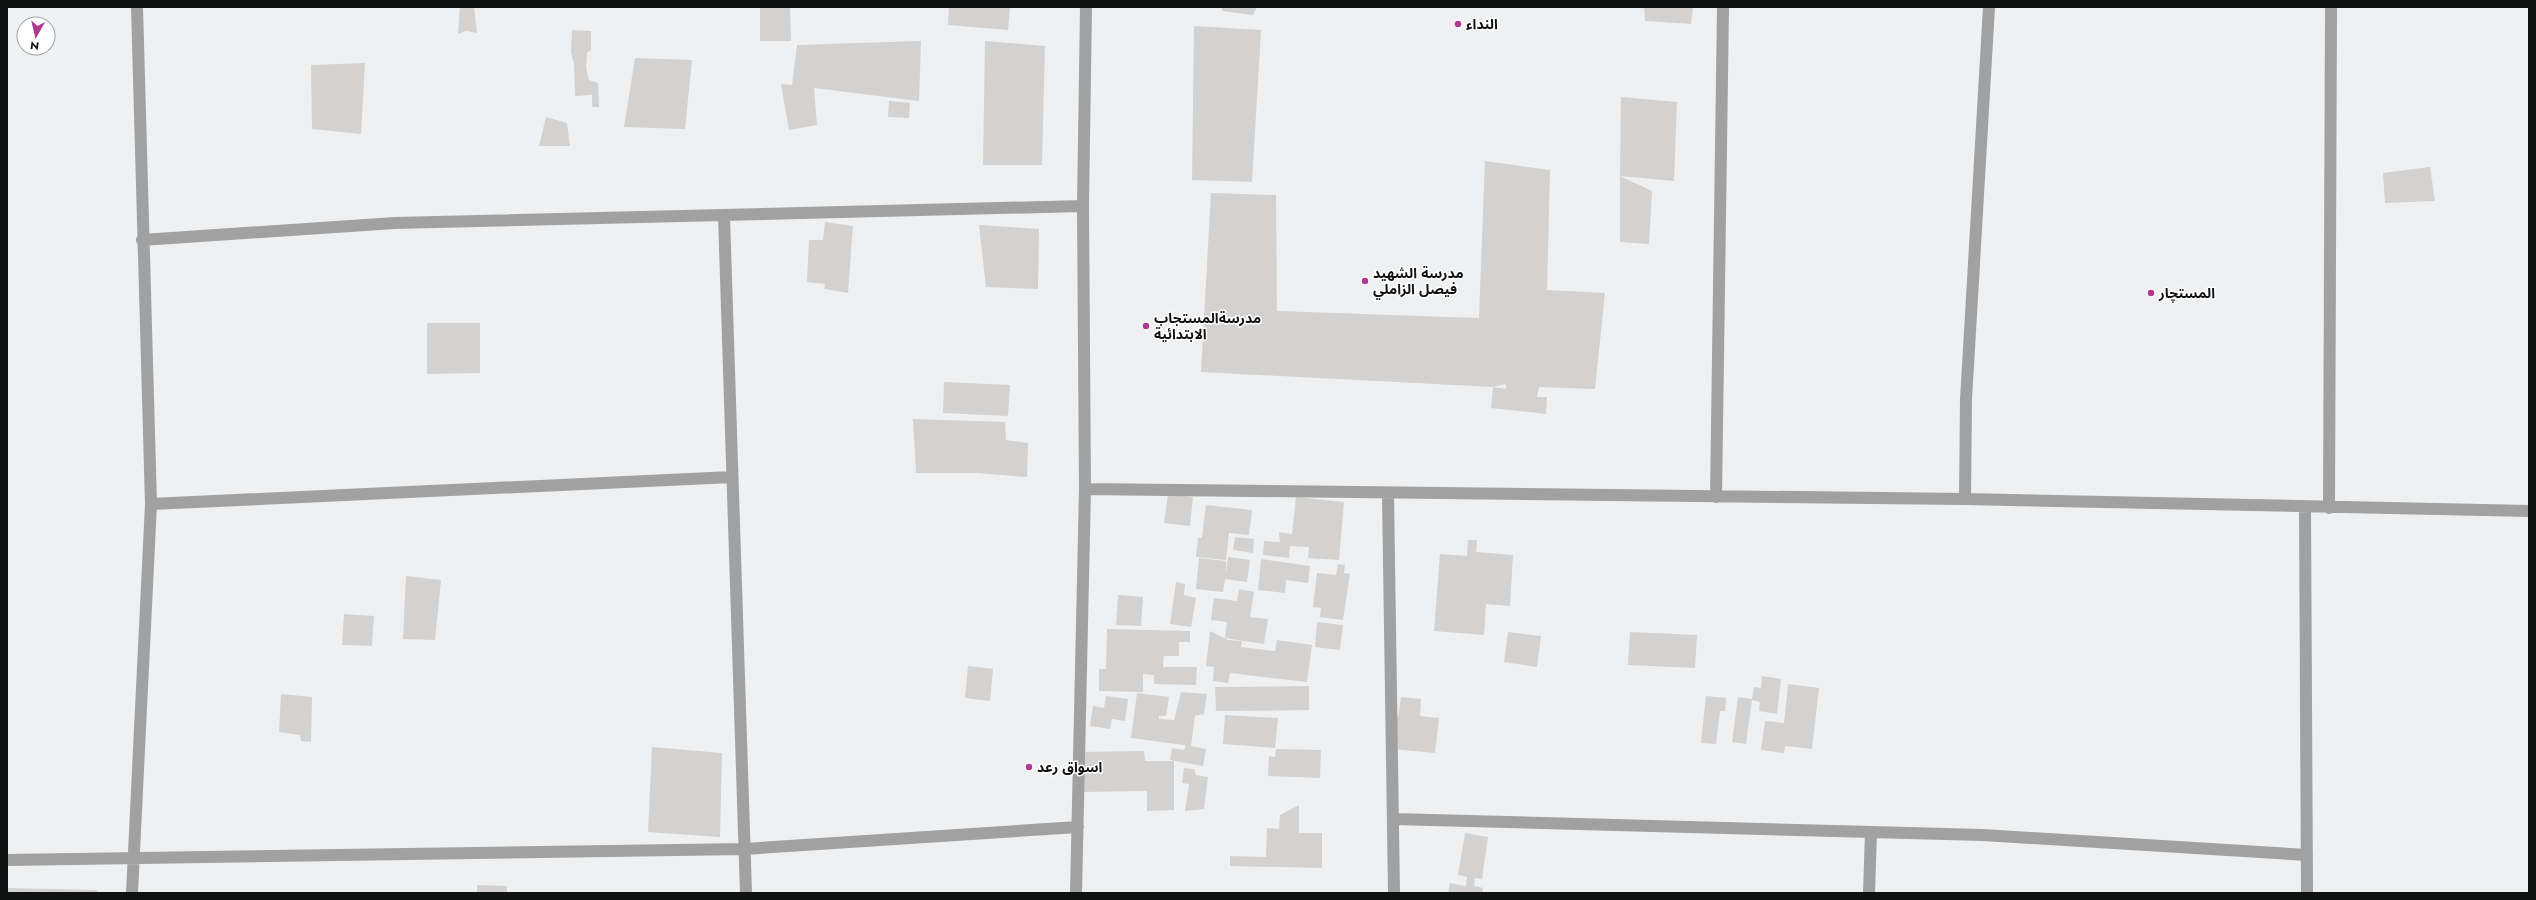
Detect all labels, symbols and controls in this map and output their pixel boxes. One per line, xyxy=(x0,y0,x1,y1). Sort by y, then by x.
place label: النداء xyxy=(1466,14,1498,34)
north arrow xyxy=(16,16,56,56)
marker: النداء xyxy=(1453,19,1463,29)
text: N xyxy=(29,37,40,54)
place label: مدرسة الشهيد فيصل الزاملي xyxy=(1373,263,1464,300)
marker: مدرسة الشهيد فيصل الزاملي xyxy=(1360,276,1370,286)
place label: المستچار xyxy=(2158,283,2215,303)
marker: المستچار xyxy=(2146,288,2156,298)
place label: مدرسةالمستجاب الابتدائية xyxy=(1154,308,1261,344)
marker: مدرسةالمستجاب الابتدائية xyxy=(1141,321,1151,331)
place label: اسواق رعد xyxy=(1037,757,1102,777)
marker: اسواق رعد xyxy=(1024,762,1034,772)

